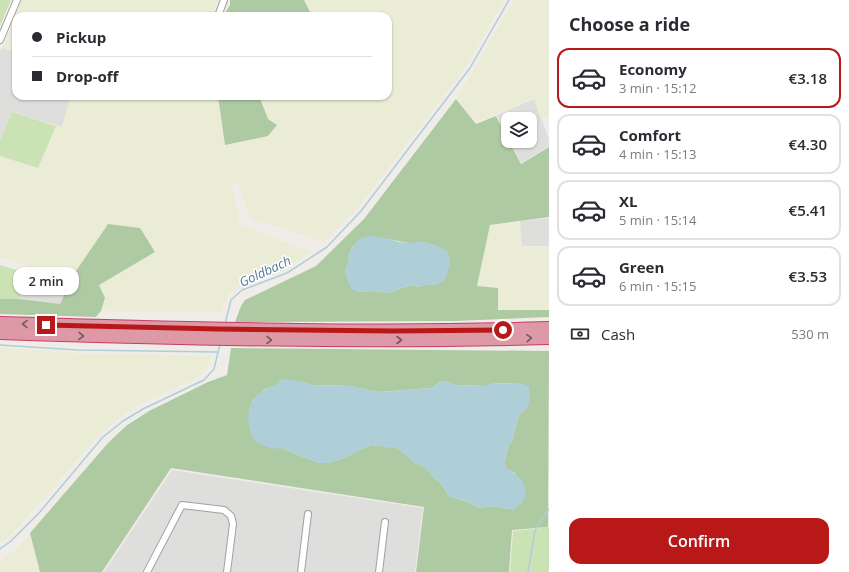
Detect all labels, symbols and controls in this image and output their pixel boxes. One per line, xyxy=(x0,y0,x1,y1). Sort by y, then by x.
text: Choose a ride xyxy=(569,12,690,36)
text: Pickup xyxy=(56,27,106,47)
text: Economy xyxy=(619,59,687,79)
icon: car xyxy=(571,60,607,96)
text: Drop-off xyxy=(56,66,118,86)
text: €3.18 xyxy=(789,68,827,88)
text: 3 min · 15:12 xyxy=(619,79,696,97)
map controls xyxy=(501,112,537,148)
button: layers xyxy=(501,112,537,148)
text: Comfort xyxy=(619,125,681,145)
icon: car xyxy=(571,126,607,162)
text: €4.30 xyxy=(789,134,827,154)
text: 4 min · 15:13 xyxy=(619,145,696,163)
text: XL xyxy=(619,191,637,211)
icon: car xyxy=(571,192,607,228)
text: €5.41 xyxy=(789,200,827,220)
text: 5 min · 15:14 xyxy=(619,211,696,229)
water label: Goldbach xyxy=(236,251,294,291)
text: Green xyxy=(619,257,664,277)
icon: car xyxy=(571,258,607,294)
text: €3.53 xyxy=(789,266,827,286)
callout: 2 min xyxy=(13,267,79,295)
text: 2 min xyxy=(28,272,64,290)
text: 6 min · 15:15 xyxy=(619,277,696,295)
route end xyxy=(37,316,55,334)
one-way arrow xyxy=(22,320,28,328)
route start xyxy=(494,321,512,339)
icon: cash xyxy=(569,323,591,345)
text: Cash xyxy=(601,324,635,344)
text: 530 m xyxy=(791,325,829,343)
one-way arrow xyxy=(78,332,84,340)
one-way arrow xyxy=(526,334,532,342)
one-way arrow xyxy=(266,335,272,344)
one-way arrow xyxy=(396,336,402,344)
button: Confirm xyxy=(569,518,829,564)

